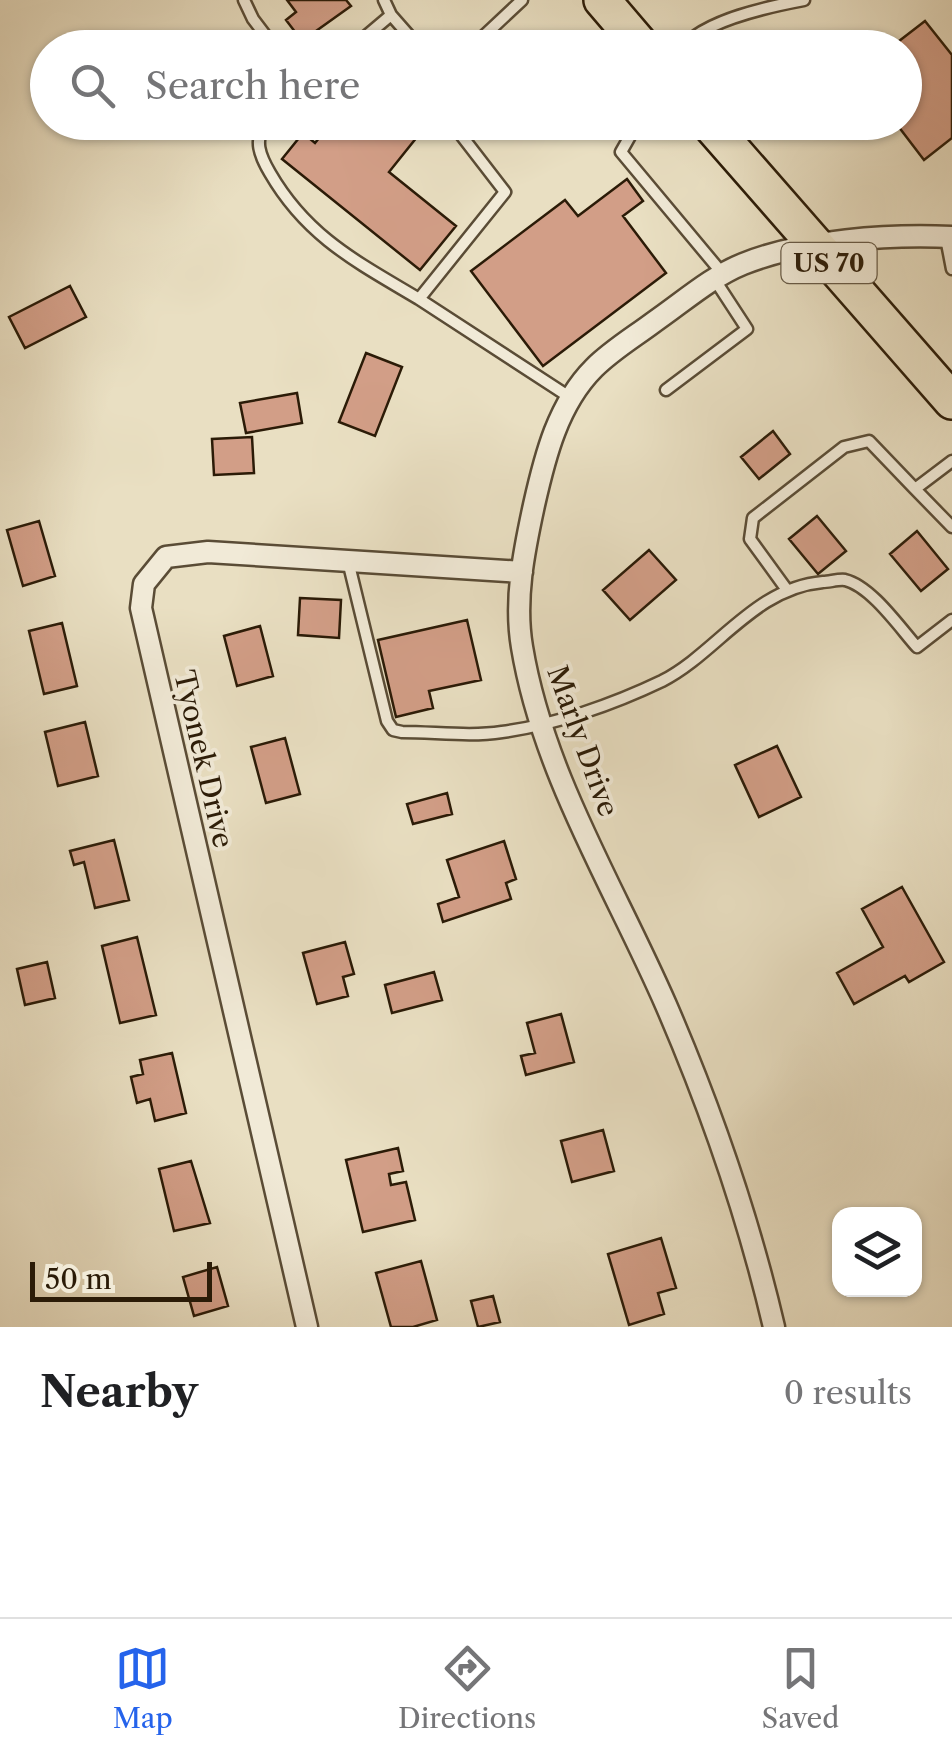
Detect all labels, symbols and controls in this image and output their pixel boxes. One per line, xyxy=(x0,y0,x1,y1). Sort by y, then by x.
search box xyxy=(30,30,922,140)
icon: search xyxy=(65,58,120,113)
text: Search here xyxy=(145,62,360,109)
road number: US 70 xyxy=(782,243,876,283)
street label: Marly Drive xyxy=(540,661,626,821)
street label: Tyonek Drive xyxy=(167,667,241,851)
map controls xyxy=(832,1207,922,1297)
button: layers xyxy=(832,1207,922,1297)
scale bar xyxy=(30,1257,212,1302)
text: 50 m xyxy=(45,1262,112,1296)
text: Nearby xyxy=(40,1366,198,1418)
text: 0 results xyxy=(784,1373,912,1412)
tab: Map xyxy=(113,1641,173,1735)
tab: Directions xyxy=(398,1641,536,1735)
tab: Saved xyxy=(762,1641,839,1735)

